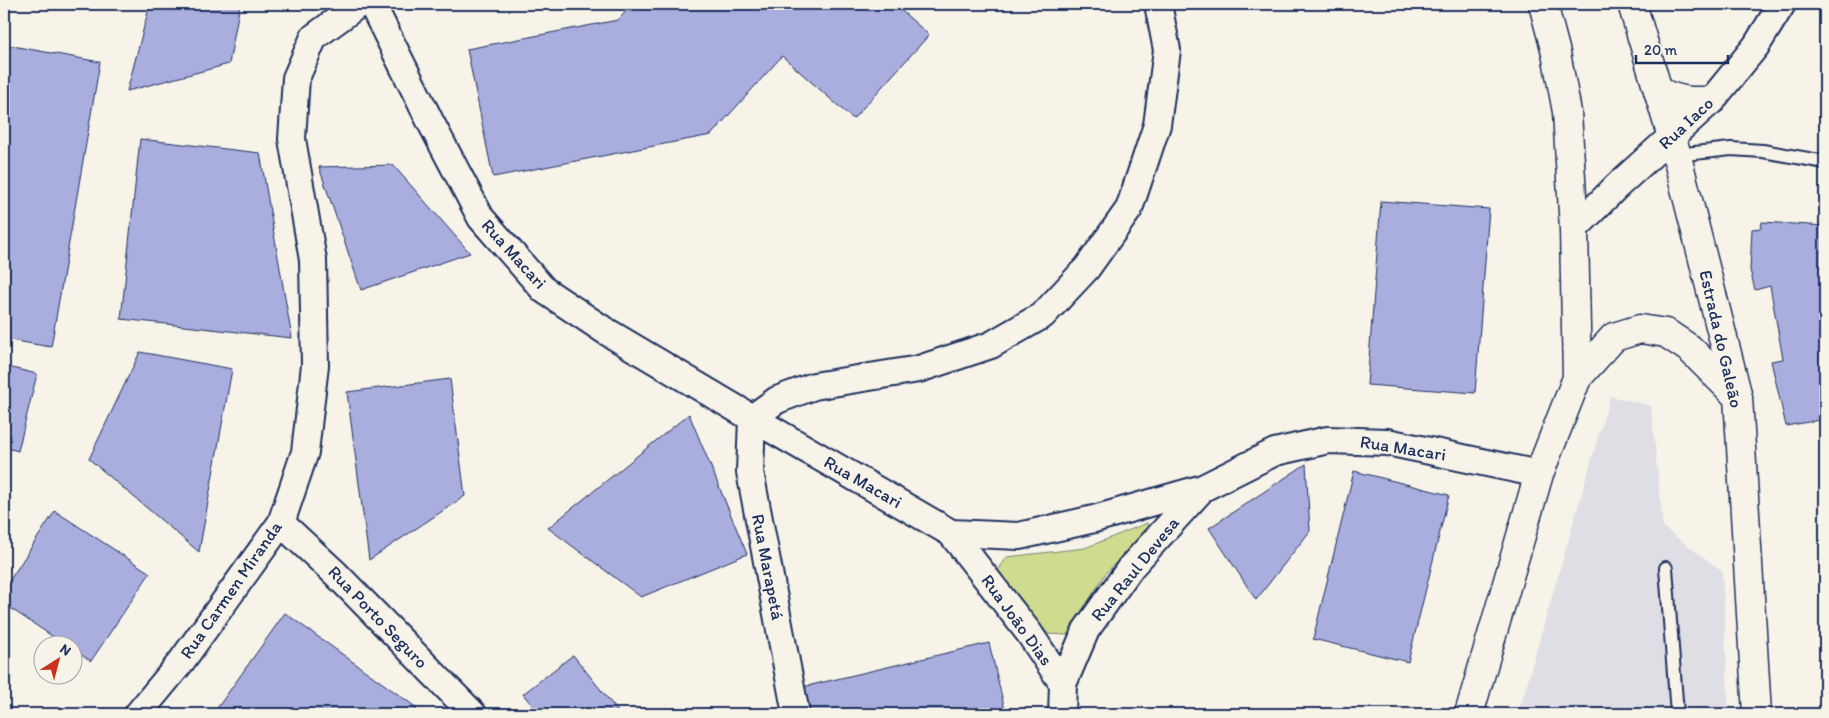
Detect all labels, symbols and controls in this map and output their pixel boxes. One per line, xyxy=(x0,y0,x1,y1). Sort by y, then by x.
scale bar xyxy=(1636,32,1729,64)
text: 20 m xyxy=(1644,41,1678,59)
street label: Rua Iaco xyxy=(1654,92,1718,154)
street label: Rua Macari xyxy=(477,214,551,294)
street label: Estrada do Galeão xyxy=(1694,268,1748,410)
street label: Rua Macari xyxy=(1358,430,1448,466)
street label: Rua Macari xyxy=(820,451,906,513)
street label: Rua Marapetá xyxy=(747,512,789,623)
street label: Rua Raul Devesa xyxy=(1086,512,1184,626)
street label: Rua Carmen Miranda xyxy=(175,516,287,663)
street label: Rua Porto Seguro xyxy=(323,561,433,673)
street label: Rua João Dias xyxy=(976,570,1058,670)
north arrow xyxy=(32,636,82,686)
text: N xyxy=(57,640,74,660)

